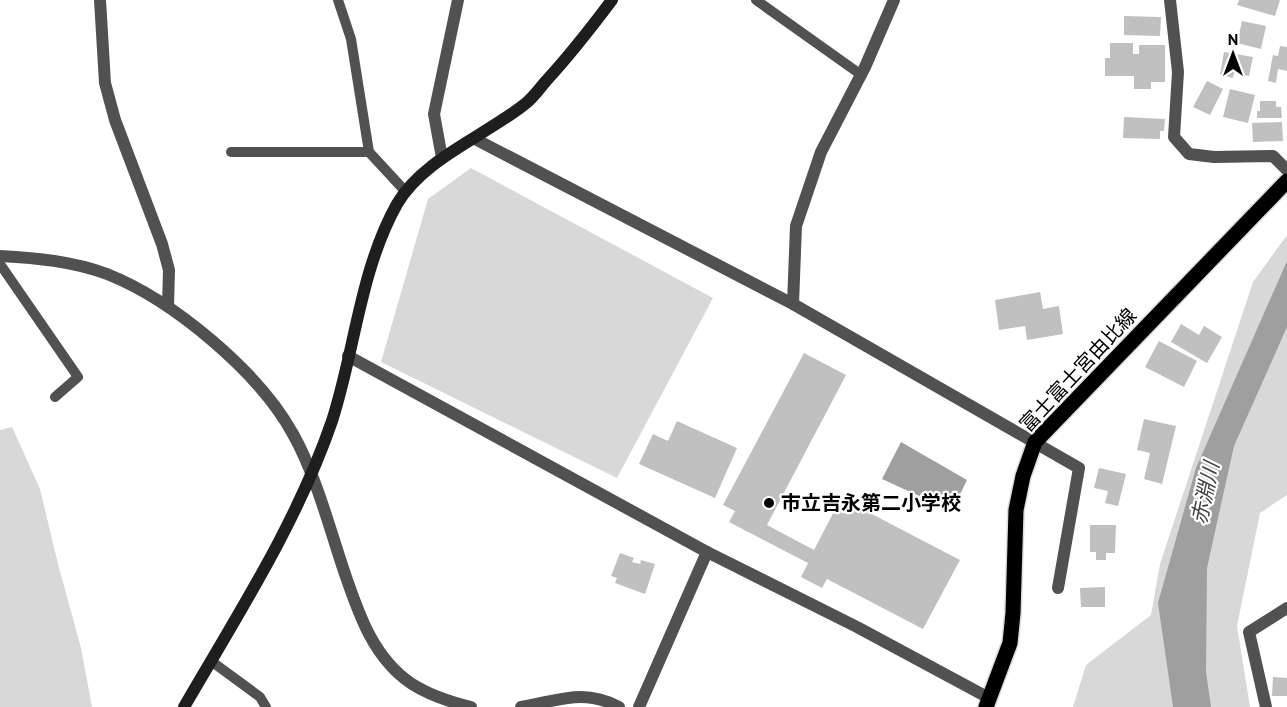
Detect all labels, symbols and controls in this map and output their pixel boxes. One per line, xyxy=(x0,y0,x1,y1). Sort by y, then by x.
north arrow xyxy=(1203,24,1263,84)
text: N xyxy=(1228,29,1238,49)
street label: 富士富士宮由比線 xyxy=(1014,303,1142,437)
water label: 赤淵川 xyxy=(1185,457,1225,527)
place label: 市立吉永第二小学校 xyxy=(781,490,961,516)
marker: 市立吉永第二小学校 xyxy=(762,496,776,510)

